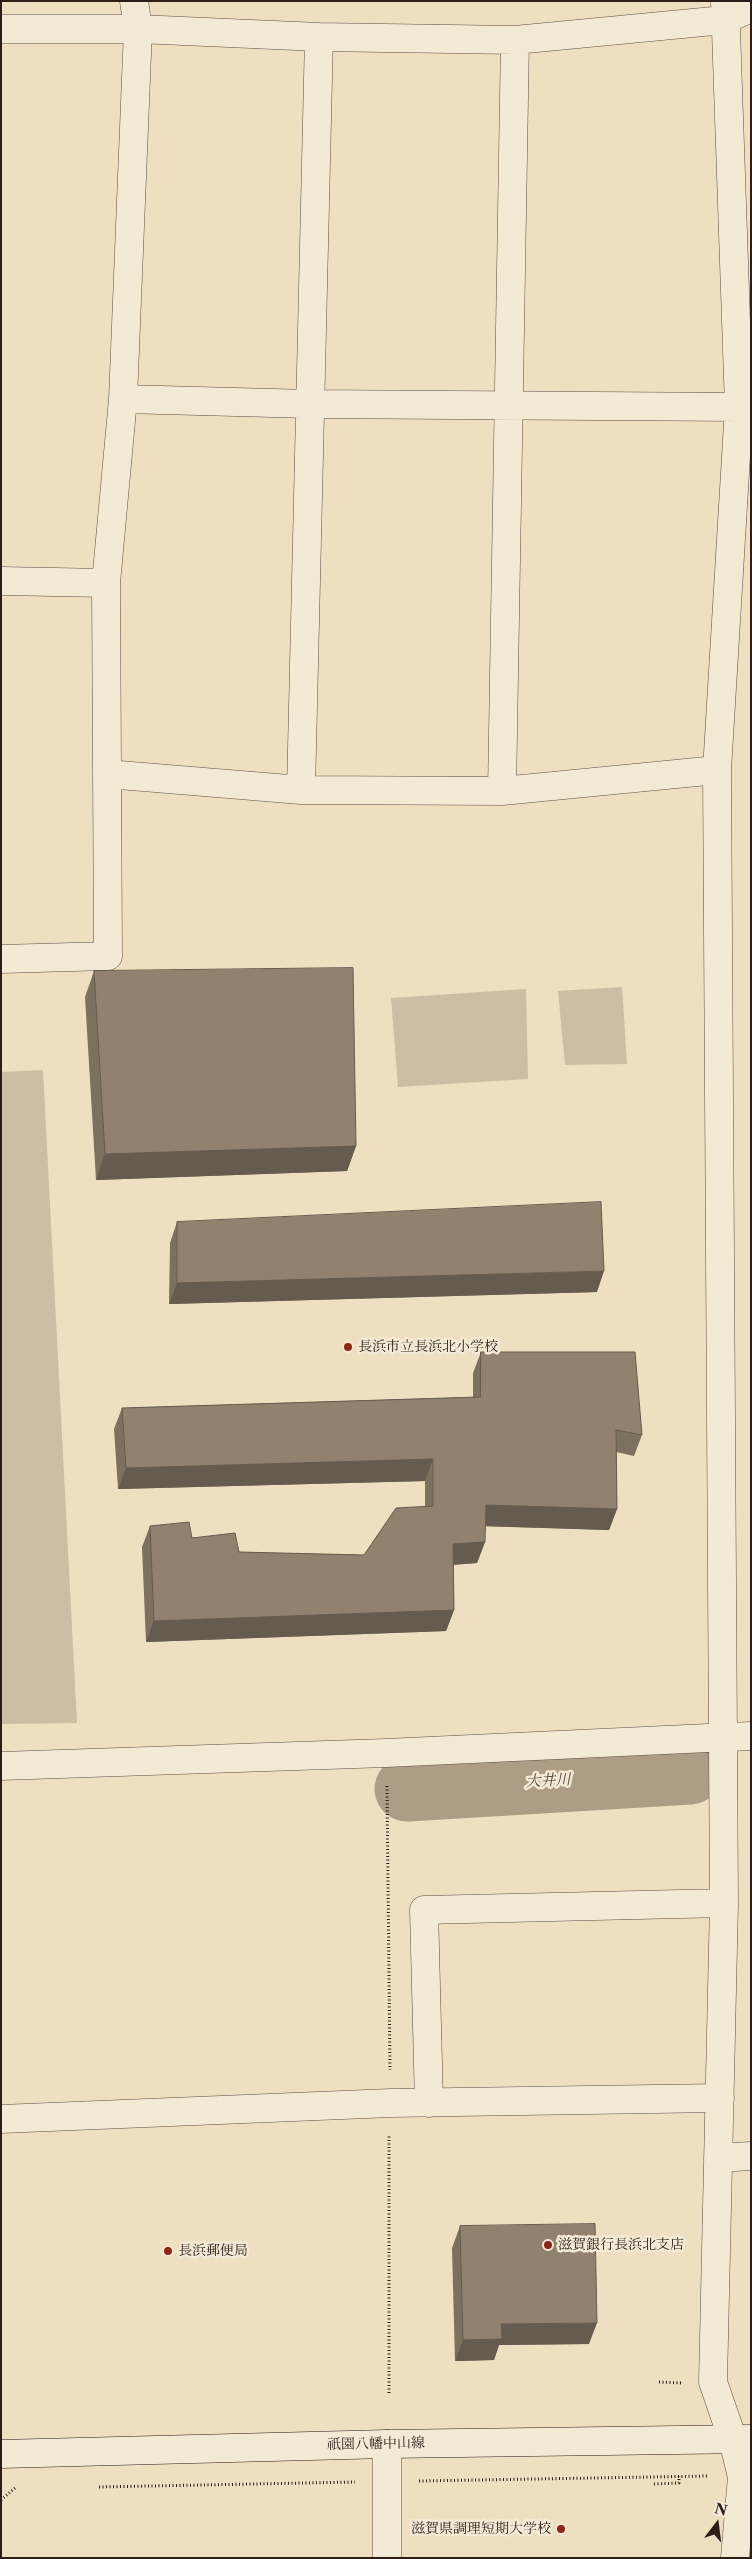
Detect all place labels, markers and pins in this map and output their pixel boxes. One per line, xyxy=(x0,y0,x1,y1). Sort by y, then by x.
place label: 長浜市立長浜北小学校 xyxy=(358,1339,498,1355)
marker: 長浜市立長浜北小学校 xyxy=(342,1341,354,1353)
place label: 滋賀銀行長浜北支店 xyxy=(558,2237,684,2253)
marker: 滋賀銀行長浜北支店 xyxy=(542,2239,554,2251)
place label: 長浜郵便局 xyxy=(178,2243,248,2259)
marker: 長浜郵便局 xyxy=(162,2245,174,2257)
place label: 滋賀県調理短期大学校 xyxy=(411,2521,551,2537)
marker: 滋賀県調理短期大学校 xyxy=(555,2523,567,2535)

